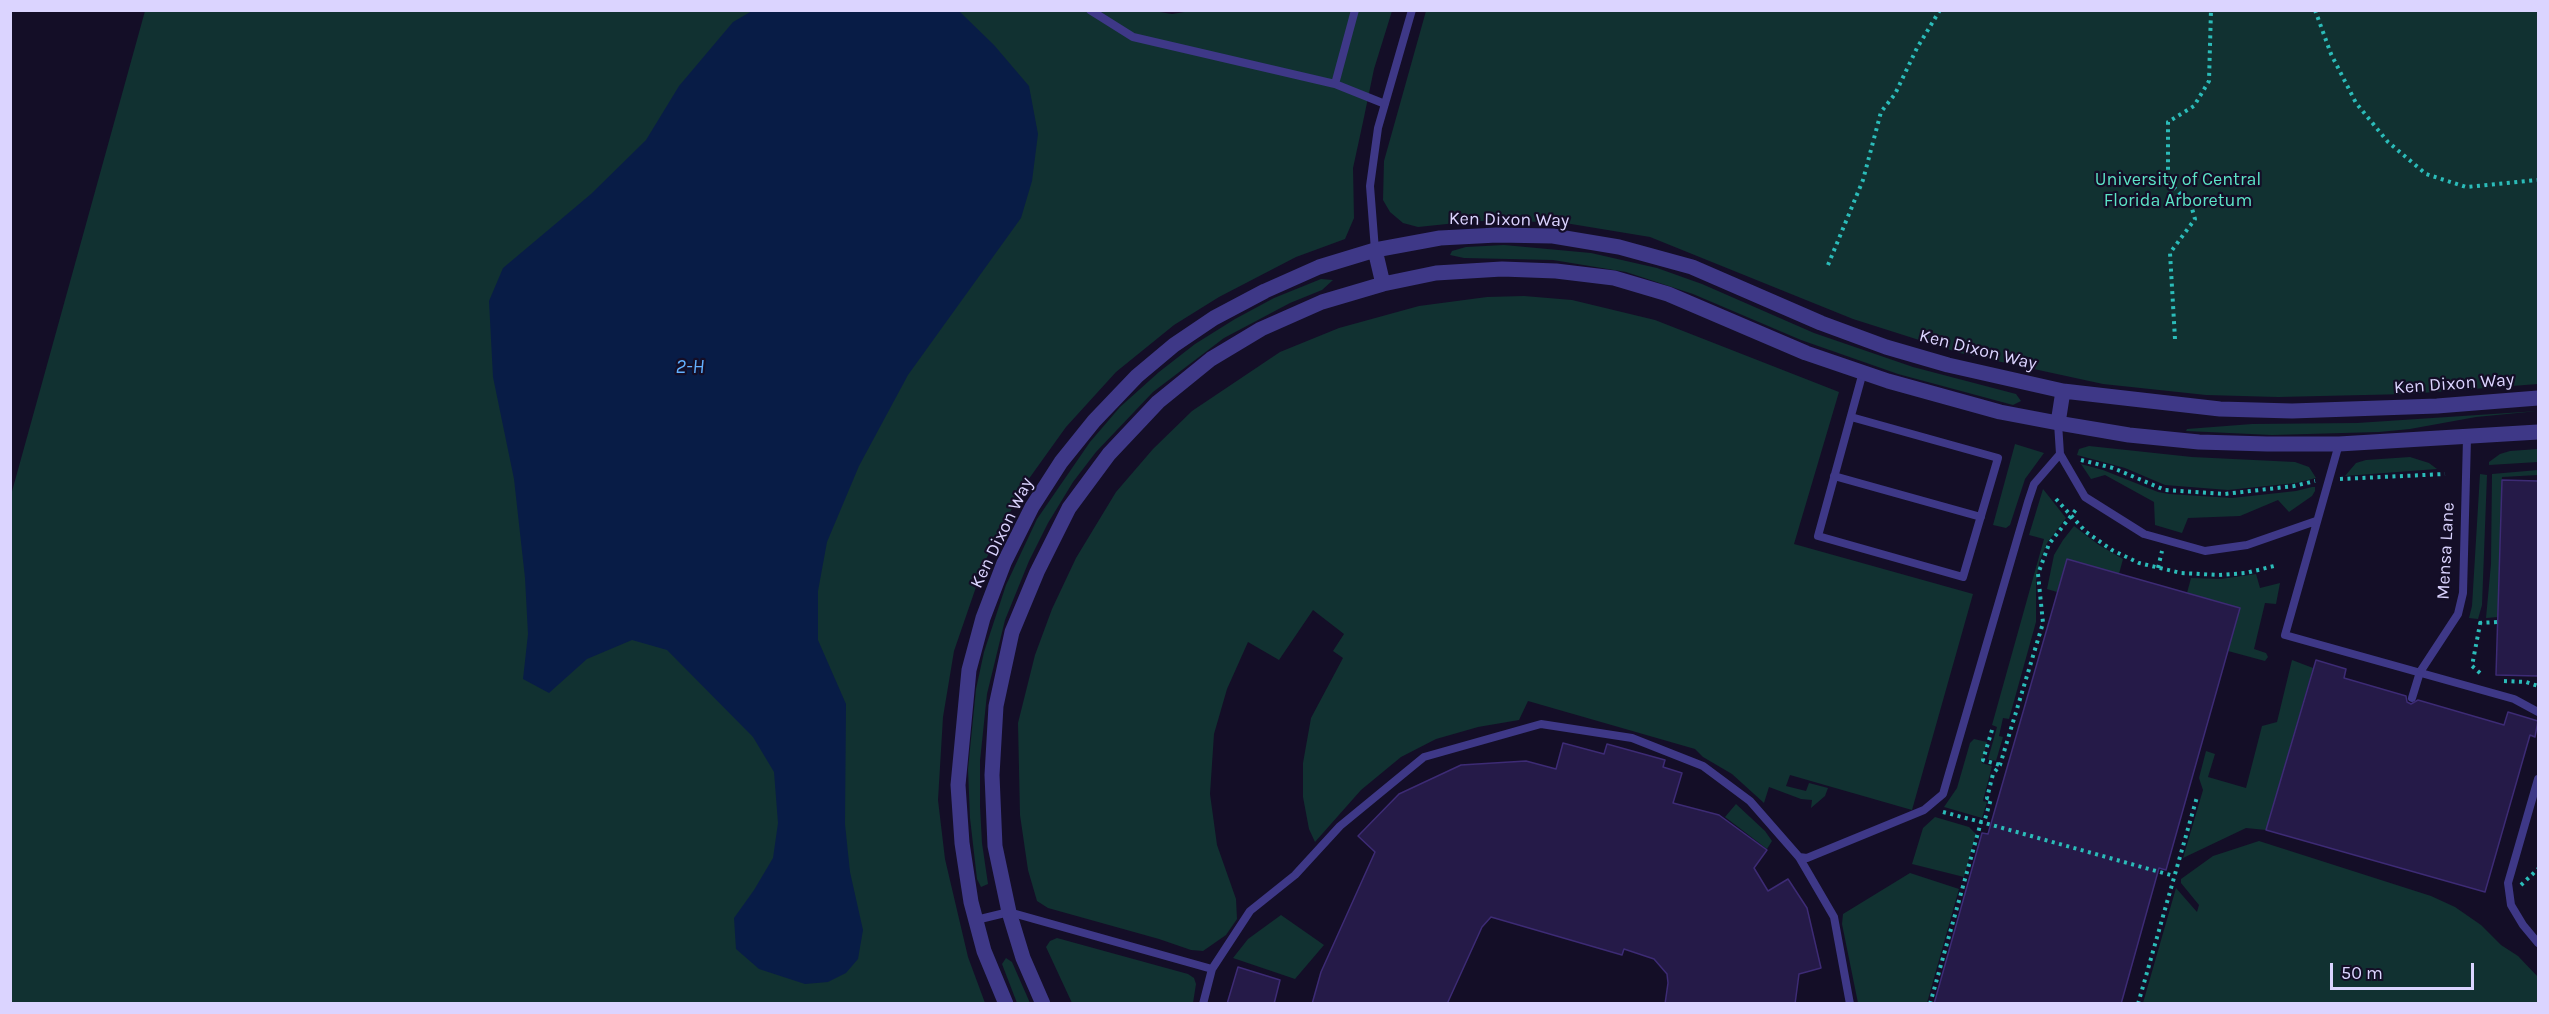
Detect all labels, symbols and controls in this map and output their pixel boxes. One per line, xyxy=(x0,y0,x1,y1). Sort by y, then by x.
park label: University of Central Florida Arboretum xyxy=(2095,169,2261,212)
street label: Ken Dixon Way xyxy=(1449,208,1569,232)
street label: Ken Dixon Way xyxy=(1917,325,2039,375)
water label: 2-H xyxy=(676,355,704,379)
street label: Ken Dixon Way xyxy=(2393,369,2515,399)
street label: Ken Dixon Way xyxy=(966,474,1038,592)
street label: Mensa Lane xyxy=(2433,502,2459,600)
scale bar xyxy=(2333,951,2477,989)
text: 50 m xyxy=(2341,962,2383,984)

